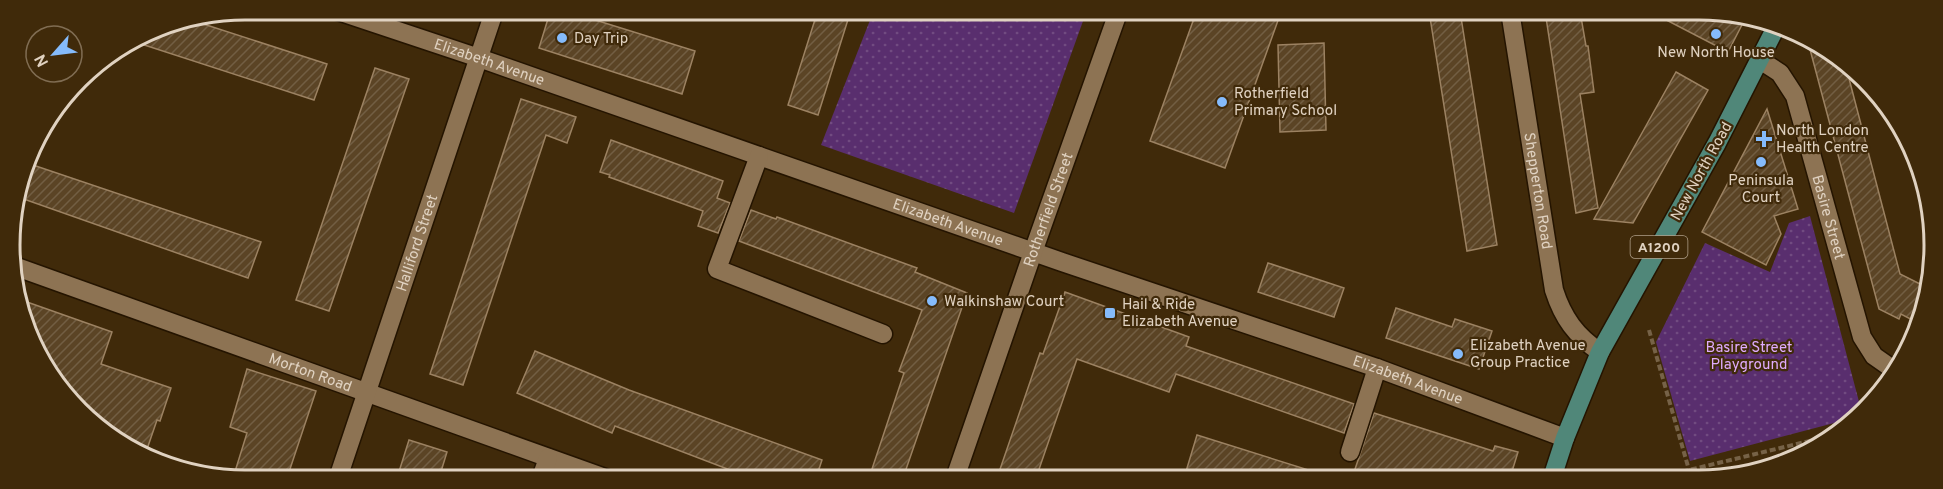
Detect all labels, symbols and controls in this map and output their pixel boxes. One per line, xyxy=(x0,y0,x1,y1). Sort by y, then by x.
north arrow xyxy=(24,24,84,84)
marker: New North House xyxy=(1709,27,1723,41)
place label: Day Trip xyxy=(574,30,628,49)
marker: Day Trip xyxy=(555,31,569,45)
street label: Elizabeth Avenue xyxy=(431,36,547,91)
place label: New North House xyxy=(1657,44,1775,63)
text: N xyxy=(31,50,54,70)
place label: Rotherfield Primary School xyxy=(1234,85,1337,121)
marker: Rotherfield Primary School xyxy=(1215,95,1229,109)
street label: New North Road xyxy=(1667,119,1737,224)
place label: North London Health Centre xyxy=(1776,122,1869,158)
street label: Shepperton Road xyxy=(1518,131,1555,251)
marker: North London Health Centre xyxy=(1757,132,1771,146)
street label: Rotherfield Street xyxy=(1020,150,1079,270)
marker: Peninsula Court xyxy=(1754,155,1768,169)
place label: Peninsula Court xyxy=(1728,172,1794,208)
street label: Basire Street xyxy=(1806,173,1848,262)
street label: Halliford Street xyxy=(393,192,443,294)
street label: Elizabeth Avenue xyxy=(890,195,1005,252)
road number: A1200 xyxy=(1630,236,1688,258)
place label: Walkinshaw Court xyxy=(944,293,1064,312)
marker: Walkinshaw Court xyxy=(925,294,939,308)
place label: Hail & Ride Elizabeth Avenue xyxy=(1122,296,1238,332)
marker: Hail & Ride Elizabeth Avenue xyxy=(1103,306,1117,320)
place label: Elizabeth Avenue Group Practice xyxy=(1470,337,1586,373)
park label: Basire Street Playground xyxy=(1705,339,1793,375)
marker: Elizabeth Avenue Group Practice xyxy=(1451,347,1465,361)
street label: Morton Road xyxy=(266,350,354,397)
street label: Elizabeth Avenue xyxy=(1350,352,1465,410)

